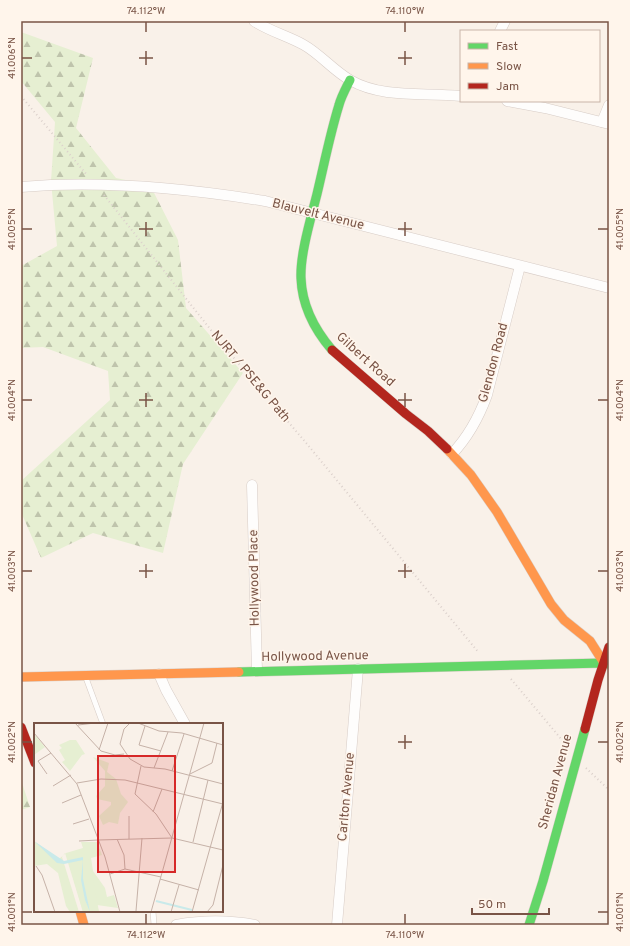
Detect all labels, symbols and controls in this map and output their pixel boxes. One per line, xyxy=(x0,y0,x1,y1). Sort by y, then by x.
text: 74.112°W xyxy=(127,5,165,18)
text: 74.110°W xyxy=(385,5,425,18)
legend xyxy=(460,30,600,102)
text: 41.006°N xyxy=(6,37,19,79)
text: Fast xyxy=(496,39,518,55)
text: Slow xyxy=(496,59,522,75)
text: Jam xyxy=(496,79,519,95)
street label: Blauvelt Avenue xyxy=(270,196,366,234)
text: 41.005°N xyxy=(6,208,19,250)
text: 41.005°N xyxy=(614,208,627,250)
street label: Glendon Road xyxy=(476,321,512,405)
street label: NJRT / PSE&G Path xyxy=(207,328,293,426)
street label: Gilbert Road xyxy=(332,329,398,391)
text: 41.004°N xyxy=(6,379,19,421)
text: 41.004°N xyxy=(614,379,627,421)
street label: Hollywood Place xyxy=(246,529,264,627)
text: 41.003°N xyxy=(6,550,19,592)
text: 41.003°N xyxy=(614,550,627,592)
street label: Hollywood Avenue xyxy=(261,648,369,666)
text: 41.002°N xyxy=(6,721,19,763)
text: 41.002°N xyxy=(614,721,627,763)
inset map xyxy=(34,723,223,912)
street label: Sheridan Avenue xyxy=(536,732,576,832)
street label: Carlton Avenue xyxy=(335,752,359,842)
scale bar xyxy=(472,890,549,916)
text: 41.001°N xyxy=(6,892,19,932)
text: 41.001°N xyxy=(614,892,627,932)
text: 50 m xyxy=(478,897,506,913)
text: 74.112°W xyxy=(127,929,165,942)
text: 74.110°W xyxy=(385,929,425,942)

